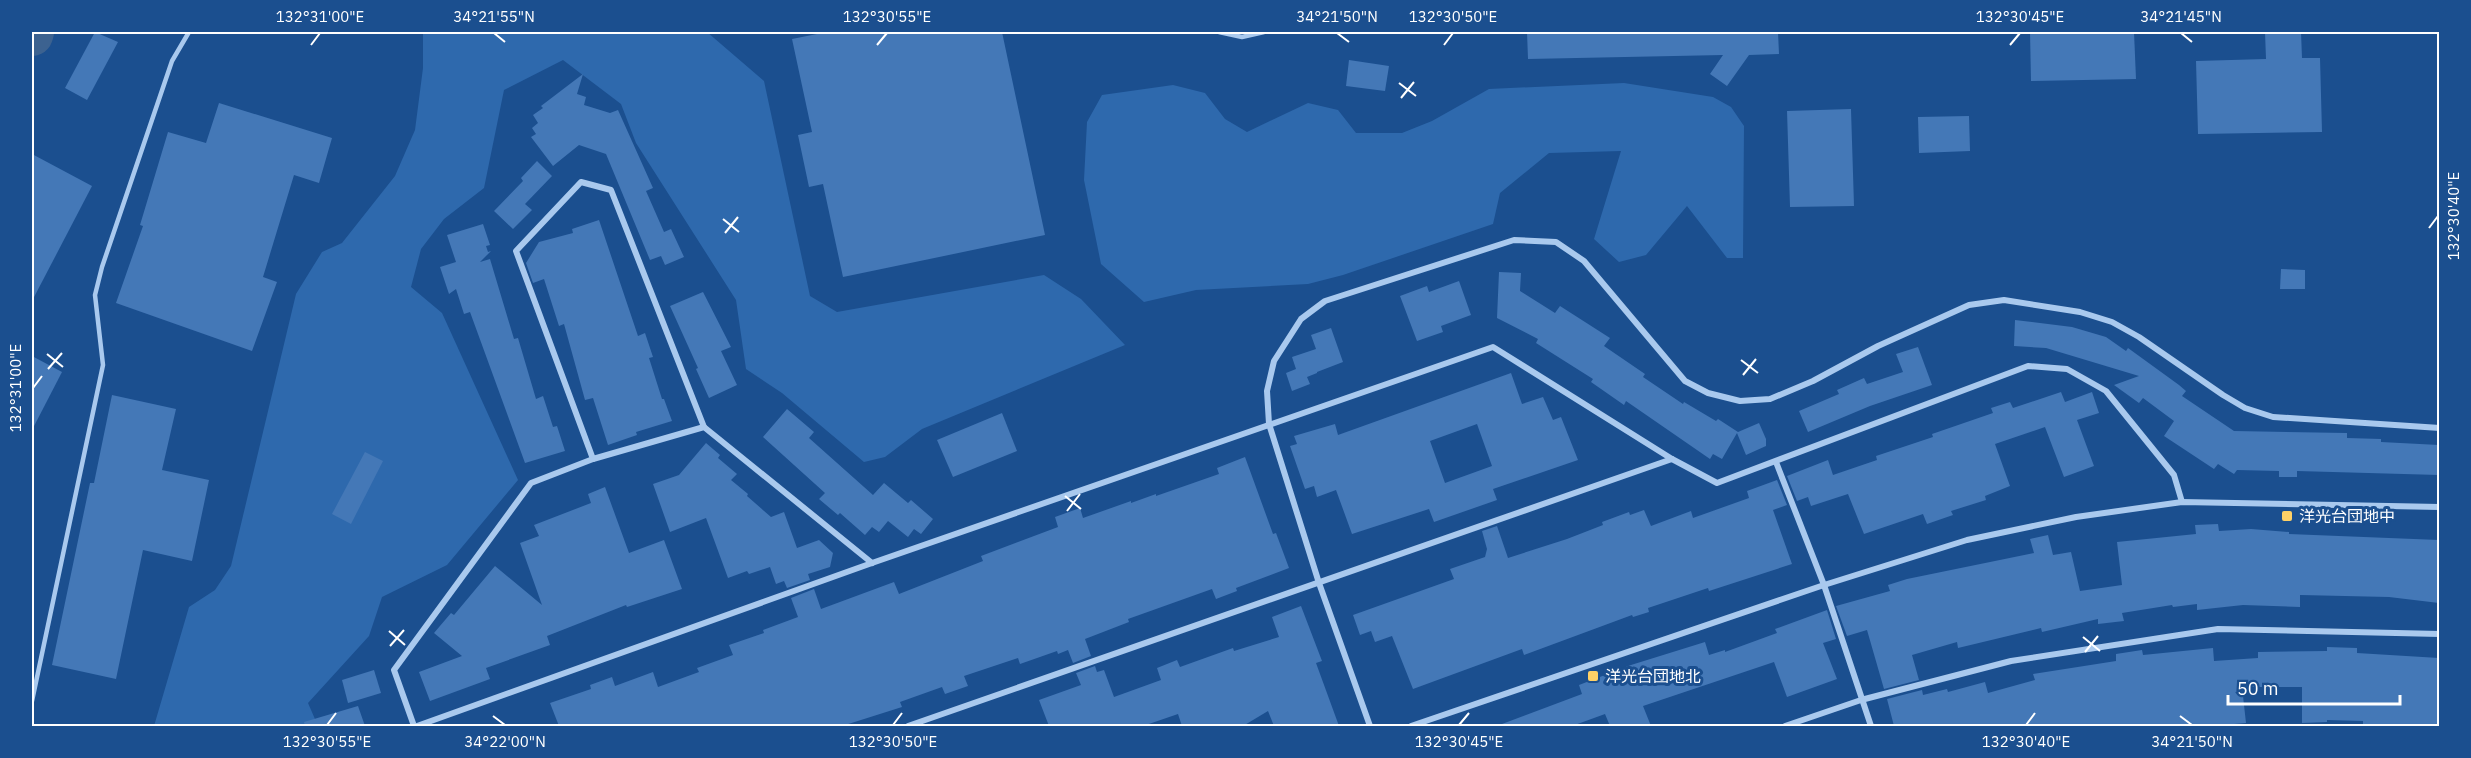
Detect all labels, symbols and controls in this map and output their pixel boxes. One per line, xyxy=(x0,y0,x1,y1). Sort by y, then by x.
text: 132°31'00"E xyxy=(276,7,364,26)
text: 34°21'55"N xyxy=(453,7,535,26)
text: 132°30'55"E xyxy=(843,7,931,26)
text: 34°21'50"N xyxy=(1296,7,1378,26)
text: 132°30'50"E xyxy=(1409,7,1497,26)
text: 132°30'45"E xyxy=(1976,7,2064,26)
text: 34°21'45"N xyxy=(2140,7,2222,26)
text: 132°30'40"E xyxy=(2444,172,2463,260)
text: 132°31'00"E xyxy=(6,344,25,432)
place label: 洋光台団地中 xyxy=(2299,506,2395,526)
marker: 洋光台団地中 xyxy=(2280,509,2294,523)
place label: 洋光台団地北 xyxy=(1605,666,1701,686)
scale bar xyxy=(2228,668,2400,706)
marker: 洋光台団地北 xyxy=(1586,669,1600,683)
text: 50 m xyxy=(2237,677,2279,700)
text: 132°30'55"E xyxy=(283,732,371,751)
text: 34°22'00"N xyxy=(464,732,546,751)
text: 132°30'50"E xyxy=(849,732,937,751)
text: 132°30'45"E xyxy=(1415,732,1503,751)
text: 132°30'40"E xyxy=(1982,732,2070,751)
text: 34°21'50"N xyxy=(2151,732,2233,751)

